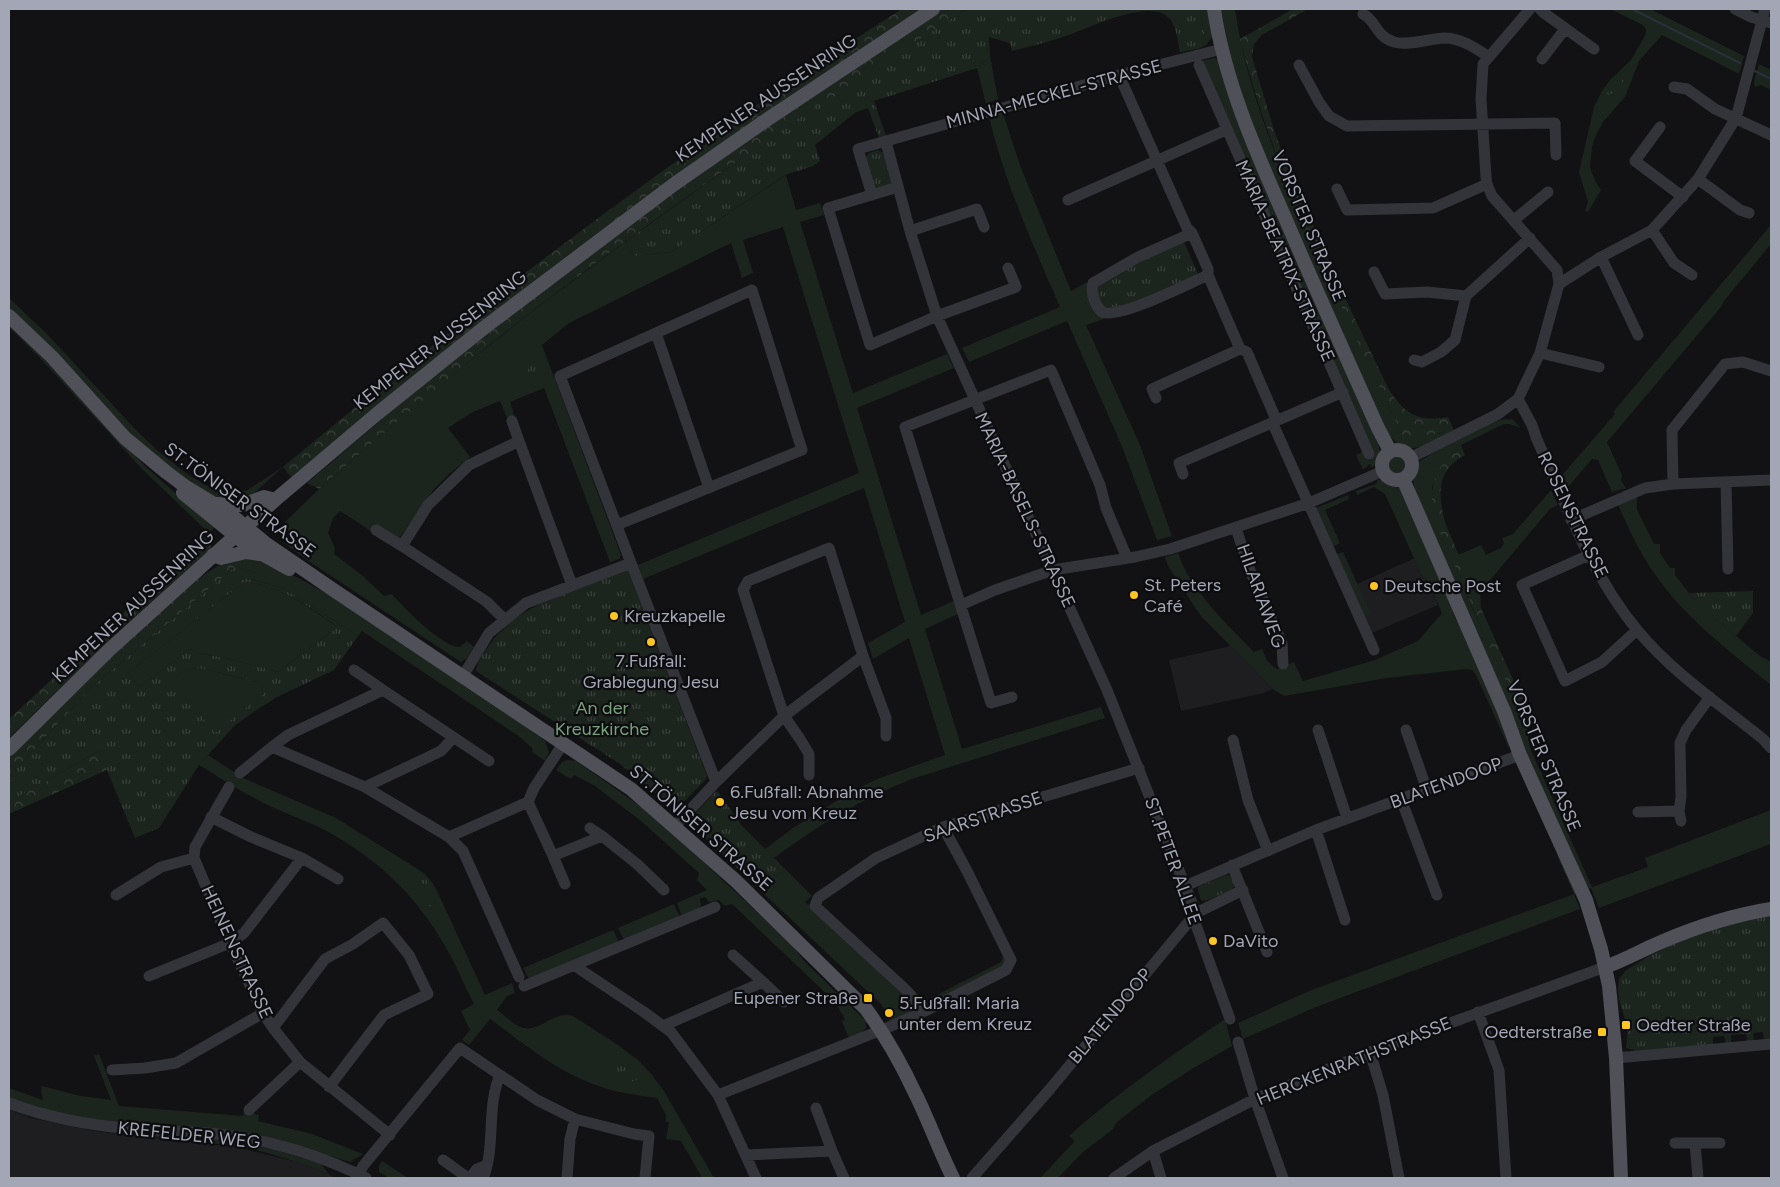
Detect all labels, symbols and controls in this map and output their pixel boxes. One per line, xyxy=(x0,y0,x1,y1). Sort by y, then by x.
street label: KEMPENER AUSSENRING xyxy=(671,29,861,167)
street label: MINNA-MECKEL-STRASSE xyxy=(944,55,1164,133)
street label: VORSTER STRASSE xyxy=(1267,147,1351,305)
street label: MARIA-BEATRIX-STRASSE xyxy=(1230,157,1340,365)
street label: KEMPENER AUSSENRING xyxy=(349,265,531,414)
street label: MARIA-BASELS-STRASSE xyxy=(970,409,1080,611)
street label: ST.TÖNISER STRASSE xyxy=(160,438,320,562)
street label: ROSENSTRASSE xyxy=(1533,448,1613,582)
street label: KEMPENER AUSSENRING xyxy=(47,525,219,687)
street label: HILARIAWEG xyxy=(1232,541,1290,651)
place label: St. Peters Café xyxy=(1144,574,1221,617)
place label: Deutsche Post xyxy=(1384,575,1502,597)
marker: Deutsche Post xyxy=(1368,580,1380,592)
marker: St. Peters Café xyxy=(1128,589,1140,601)
place label: Kreuzkapelle xyxy=(624,605,726,627)
marker: Kreuzkapelle xyxy=(608,610,620,622)
marker: 7.Fußfall: Grablegung Jesu xyxy=(645,636,657,648)
place label: 7.Fußfall: Grablegung Jesu xyxy=(583,650,719,693)
street label: VORSTER STRASSE xyxy=(1502,677,1586,835)
park label: An der Kreuzkirche xyxy=(555,697,649,740)
street label: BLATENDOOP xyxy=(1387,753,1505,813)
street label: ST.TÖNISER STRASSE xyxy=(625,760,777,896)
place label: 6.Fußfall: Abnahme Jesu vom Kreuz xyxy=(730,781,884,824)
street label: SAARSTRASSE xyxy=(921,786,1045,848)
street label: ST.PETER ALLEE xyxy=(1140,794,1206,928)
marker: 6.Fußfall: Abnahme Jesu vom Kreuz xyxy=(714,796,726,808)
street label: HEINENSTRASSE xyxy=(196,882,278,1022)
place label: DaVito xyxy=(1223,930,1278,952)
marker: DaVito xyxy=(1207,935,1219,947)
street label: BLATENDOOP xyxy=(1064,964,1156,1068)
place label: Eupener Straße xyxy=(733,987,858,1009)
marker: Eupener Straße xyxy=(862,992,874,1004)
place label: 5.Fußfall: Maria unter dem Kreuz xyxy=(899,992,1032,1035)
marker: 5.Fußfall: Maria unter dem Kreuz xyxy=(883,1007,895,1019)
street label: HERCKENRATHSTRASSE xyxy=(1253,1012,1455,1110)
place label: Oedter Straße xyxy=(1636,1014,1751,1036)
marker: Oedter Straße xyxy=(1620,1019,1632,1031)
place label: Oedterstraße xyxy=(1485,1021,1592,1043)
marker: Oedterstraße xyxy=(1596,1026,1608,1038)
street label: KREFELDER WEG xyxy=(117,1117,262,1153)

